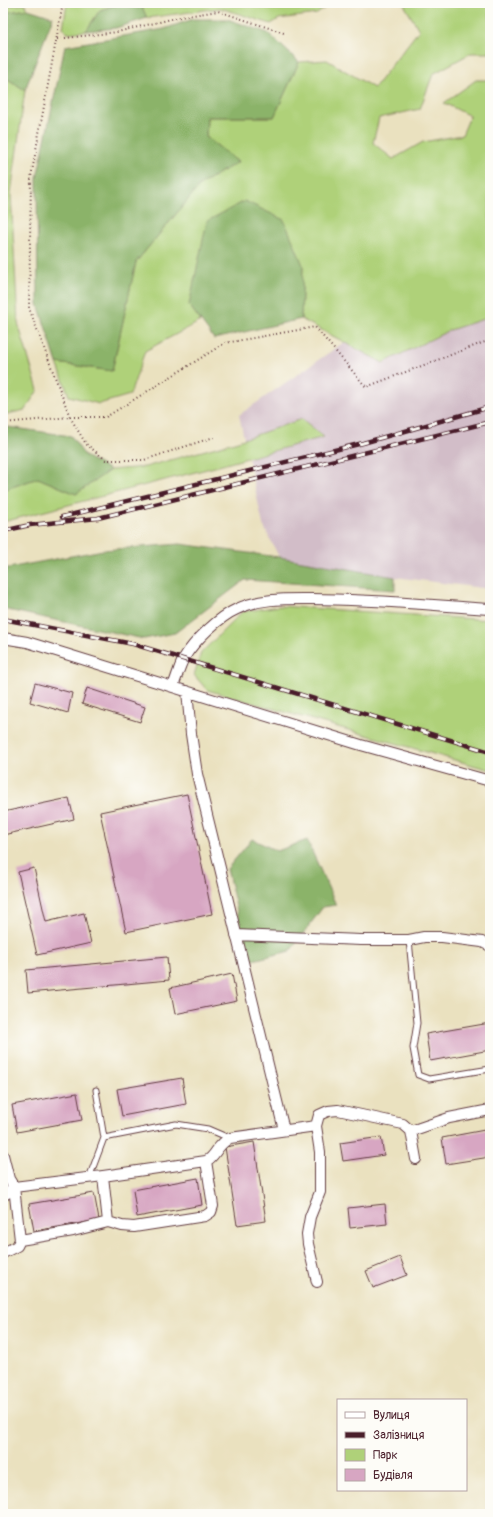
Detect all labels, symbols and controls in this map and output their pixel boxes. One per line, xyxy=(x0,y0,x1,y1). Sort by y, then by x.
legend xyxy=(337,1399,467,1491)
text: Вулиця xyxy=(373,1408,410,1423)
text: Залізниця xyxy=(373,1428,425,1443)
text: Парк xyxy=(373,1448,398,1463)
text: Будівля xyxy=(373,1468,413,1483)

